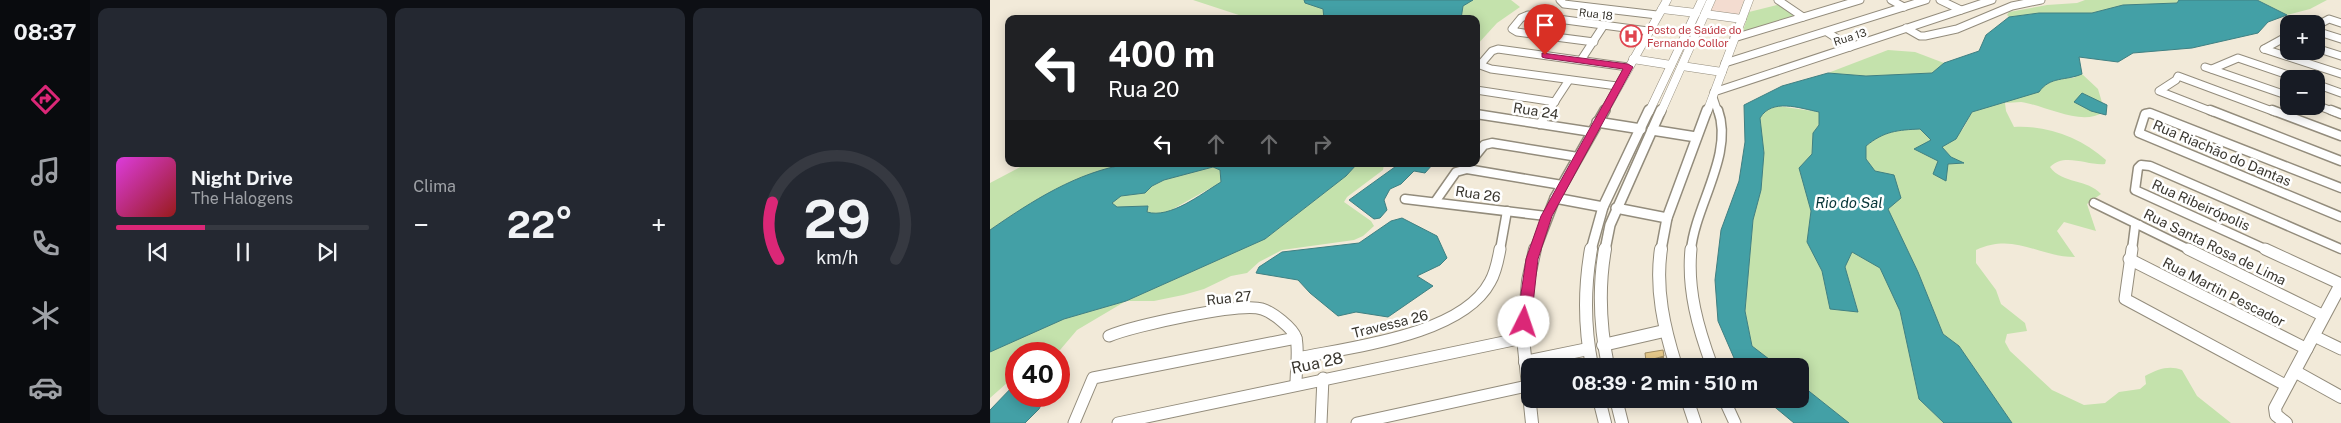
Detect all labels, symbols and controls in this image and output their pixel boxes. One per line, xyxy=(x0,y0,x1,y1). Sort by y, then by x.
pin xyxy=(1524,4,1566,55)
street label: Rua 18 xyxy=(1578,6,1614,22)
icon: arrive xyxy=(1531,11,1559,39)
map controls xyxy=(2280,15,2325,115)
button: + xyxy=(2280,15,2325,60)
text: 08:37 xyxy=(14,19,76,45)
hospital icon: Posto de Saúde do Fernando Collor xyxy=(1619,24,1643,48)
place label: Posto de Saúde do Fernando Collor xyxy=(1647,24,1742,49)
street label: Rua 13 xyxy=(1832,26,1868,48)
text: 400 m xyxy=(1108,34,1215,75)
icon: left xyxy=(1025,35,1090,100)
button: − xyxy=(2280,70,2325,115)
text: Rua 20 xyxy=(1108,76,1180,102)
icon: directions xyxy=(28,82,63,117)
street label: Rua 24 xyxy=(1512,100,1560,123)
street label: Rua Riachão do Dantas xyxy=(2151,117,2293,189)
icon: left xyxy=(1149,130,1177,158)
icon: ahead xyxy=(1202,130,1230,158)
icon: ahead xyxy=(1255,130,1283,158)
icon: right xyxy=(1308,130,1336,158)
icon: music xyxy=(28,154,63,189)
text: Night Drive xyxy=(191,167,293,189)
street label: Rua Ribeirópolis xyxy=(2149,176,2253,234)
text: Clima xyxy=(413,177,456,196)
street label: Rua 26 xyxy=(1454,183,1502,205)
text: The Halogens xyxy=(191,189,293,208)
text: 29 xyxy=(804,189,871,250)
water label: Rio do Sal xyxy=(1815,194,1883,211)
text: 22° xyxy=(507,202,573,247)
street label: Rua Santa Rosa de Lima xyxy=(2141,206,2289,288)
text: − xyxy=(413,208,429,241)
text: + xyxy=(651,208,667,241)
icon: phone xyxy=(28,226,63,261)
icon: previous xyxy=(144,238,172,266)
icon: pause xyxy=(229,238,257,266)
icon: next xyxy=(313,238,341,266)
text: km/h xyxy=(816,247,858,268)
street label: Rua Martin Pescador xyxy=(2160,254,2288,330)
street label: Rua 27 xyxy=(1206,288,1252,308)
position arrow xyxy=(1497,295,1549,347)
icon: climate xyxy=(28,298,63,333)
street label: Travessa 26 xyxy=(1350,307,1430,341)
speed limit sign: 40 xyxy=(1005,342,1070,407)
street label: Rua 28 xyxy=(1289,348,1345,378)
icon: car xyxy=(28,370,63,405)
text: 08:39 · 2 min · 510 m xyxy=(1572,372,1758,394)

